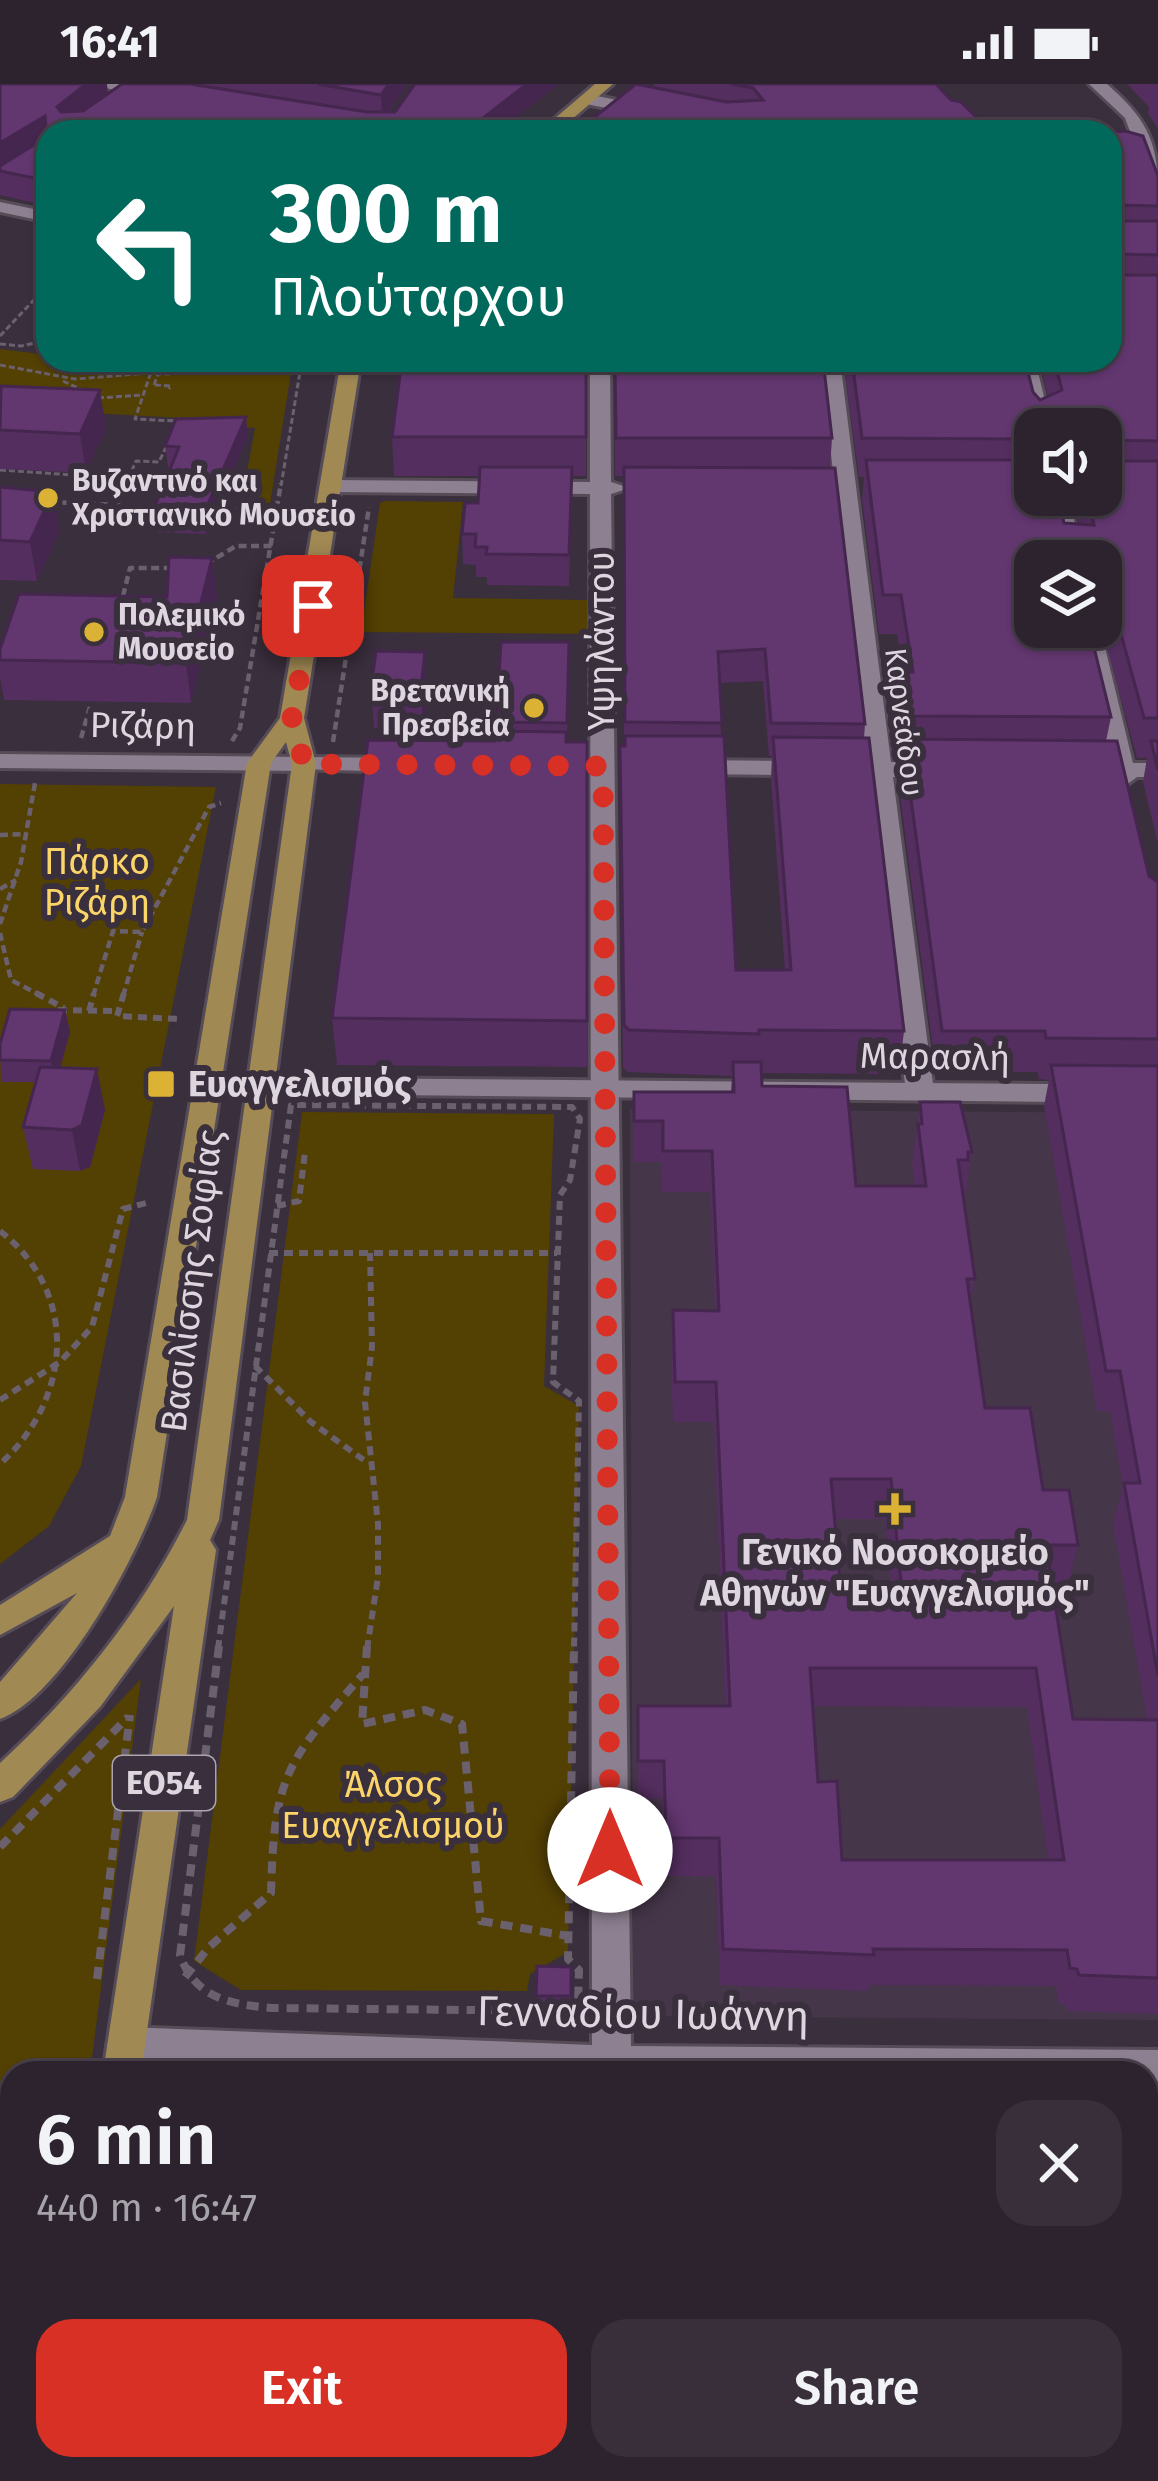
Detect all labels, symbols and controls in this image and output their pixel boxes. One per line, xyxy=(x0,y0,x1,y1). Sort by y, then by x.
text: 16:41 xyxy=(60,15,160,69)
text: 300 m xyxy=(270,163,503,264)
icon: left xyxy=(72,168,228,324)
text: Πλούταρχου xyxy=(270,265,566,329)
map controls xyxy=(1014,408,1122,648)
button: sound xyxy=(1014,408,1122,516)
place label: Βυζαντινό και Χριστιανικό Μουσείο xyxy=(71,463,356,533)
marker: Βυζαντινό και Χριστιανικό Μουσείο xyxy=(35,485,61,511)
button: layers xyxy=(1014,540,1122,648)
street label: Υψηλάντου xyxy=(580,551,624,731)
pin xyxy=(262,555,364,657)
icon: arrive xyxy=(280,573,346,639)
place label: Πολεμικό Μουσείο xyxy=(118,597,245,667)
marker: Πολεμικό Μουσείο xyxy=(81,619,107,645)
street label: Καρνεάδου xyxy=(877,646,931,798)
place label: Βρετανική Πρεσβεία xyxy=(370,673,510,743)
marker: Βρετανική Πρεσβεία xyxy=(521,695,547,721)
street label: Ριζάρη xyxy=(89,703,197,749)
park label: Πάρκο Ριζάρη xyxy=(44,840,150,925)
street label: Μαρασλή xyxy=(859,1034,1011,1080)
place label: Ευαγγελισμός xyxy=(188,1062,412,1106)
marker: Ευαγγελισμός xyxy=(145,1068,177,1100)
street label: Βασιλίσσης Σοφίας xyxy=(152,1127,232,1435)
marker: Γενικό Νοσοκομείο Αθηνών "Ευαγγελισμός" xyxy=(879,1493,911,1525)
place label: Γενικό Νοσοκομείο Αθηνών "Ευαγγελισμός" xyxy=(699,1530,1090,1615)
road number: ΕΟ54 xyxy=(113,1756,215,1810)
park label: Άλσος Ευαγγελισμού xyxy=(281,1763,505,1848)
position arrow xyxy=(547,1787,673,1913)
street label: Γενναδίου Ιωάννη xyxy=(476,1986,810,2042)
text: 6 min xyxy=(36,2097,217,2183)
button: close xyxy=(996,2100,1122,2226)
text: 440 m · 16:47 xyxy=(36,2185,257,2231)
button: Exit xyxy=(36,2319,567,2457)
button: Share xyxy=(591,2319,1122,2457)

